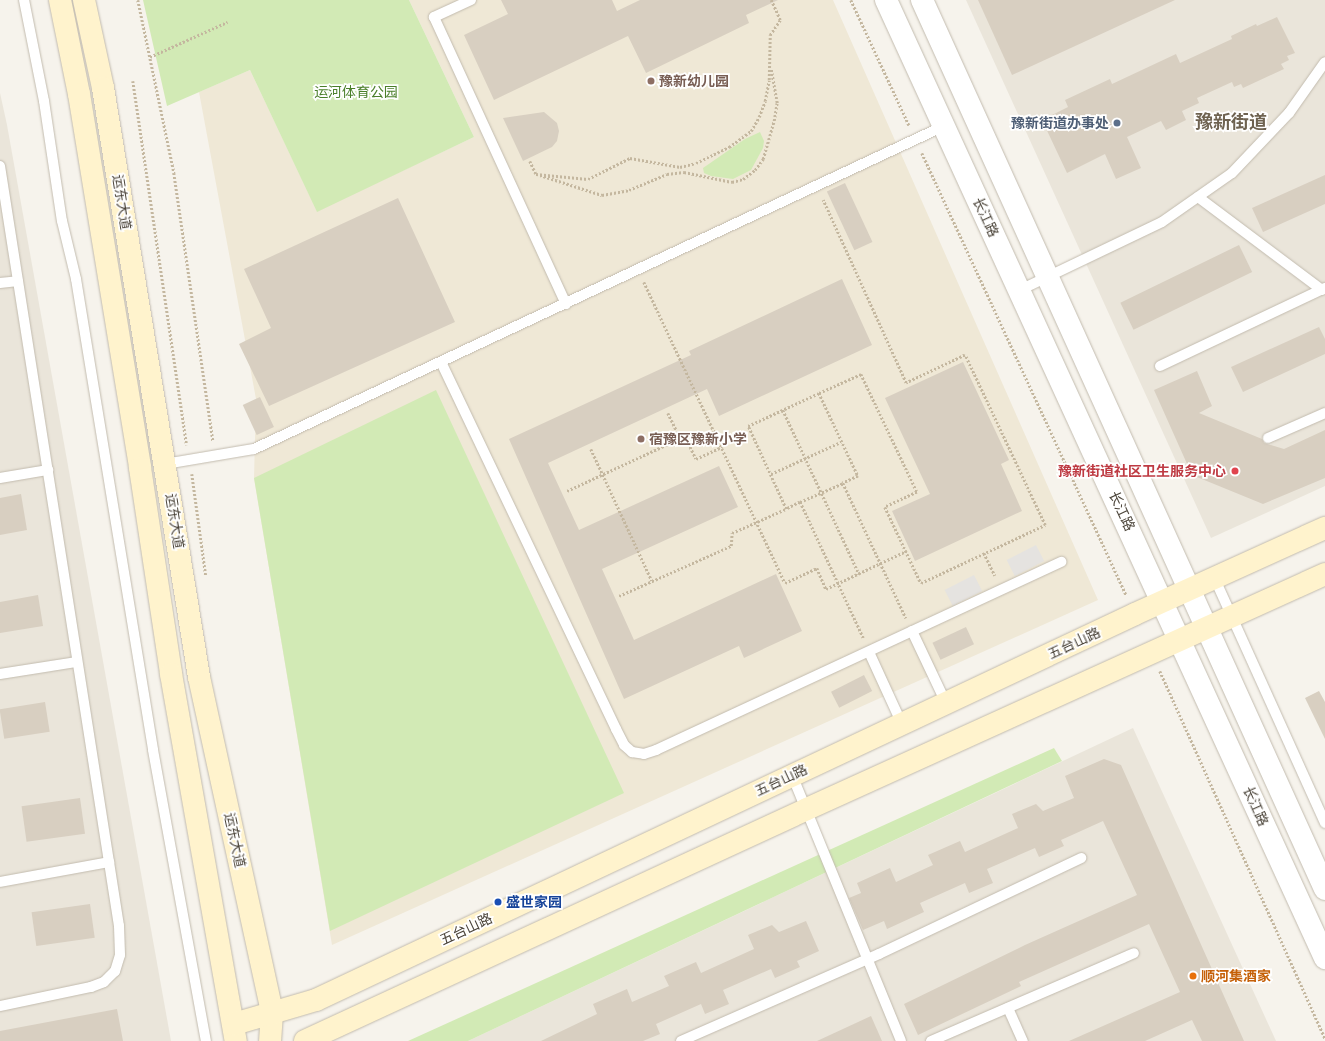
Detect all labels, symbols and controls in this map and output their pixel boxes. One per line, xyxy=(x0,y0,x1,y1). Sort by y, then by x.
place label: 豫新幼儿园 xyxy=(659,73,729,89)
marker: 豫新幼儿园 xyxy=(646,76,656,86)
park label: 运河体育公园 xyxy=(314,84,398,100)
district label: 豫新街道 xyxy=(1195,111,1267,133)
place label: 豫新街道办事处 xyxy=(1011,115,1109,131)
marker: 豫新街道办事处 xyxy=(1112,118,1122,128)
street label: 运东大道 xyxy=(109,173,135,231)
street label: 长江路 xyxy=(970,194,1002,240)
place label: 宿豫区豫新小学 xyxy=(649,431,747,447)
marker: 宿豫区豫新小学 xyxy=(636,434,646,444)
place label: 豫新街道社区卫生服务中心 xyxy=(1058,463,1226,479)
marker: 豫新街道社区卫生服务中心 xyxy=(1229,465,1241,477)
street label: 长江路 xyxy=(1106,488,1138,534)
street label: 运东大道 xyxy=(162,492,188,550)
street label: 五台山路 xyxy=(1045,624,1103,662)
street label: 五台山路 xyxy=(752,761,810,799)
street label: 长江路 xyxy=(1240,783,1272,829)
street label: 运东大道 xyxy=(221,811,249,869)
place label: 盛世家园 xyxy=(506,894,562,910)
marker: 盛世家园 xyxy=(493,897,503,907)
street label: 五台山路 xyxy=(437,910,495,948)
place label: 顺河集酒家 xyxy=(1201,968,1271,984)
marker: 顺河集酒家 xyxy=(1188,971,1198,981)

